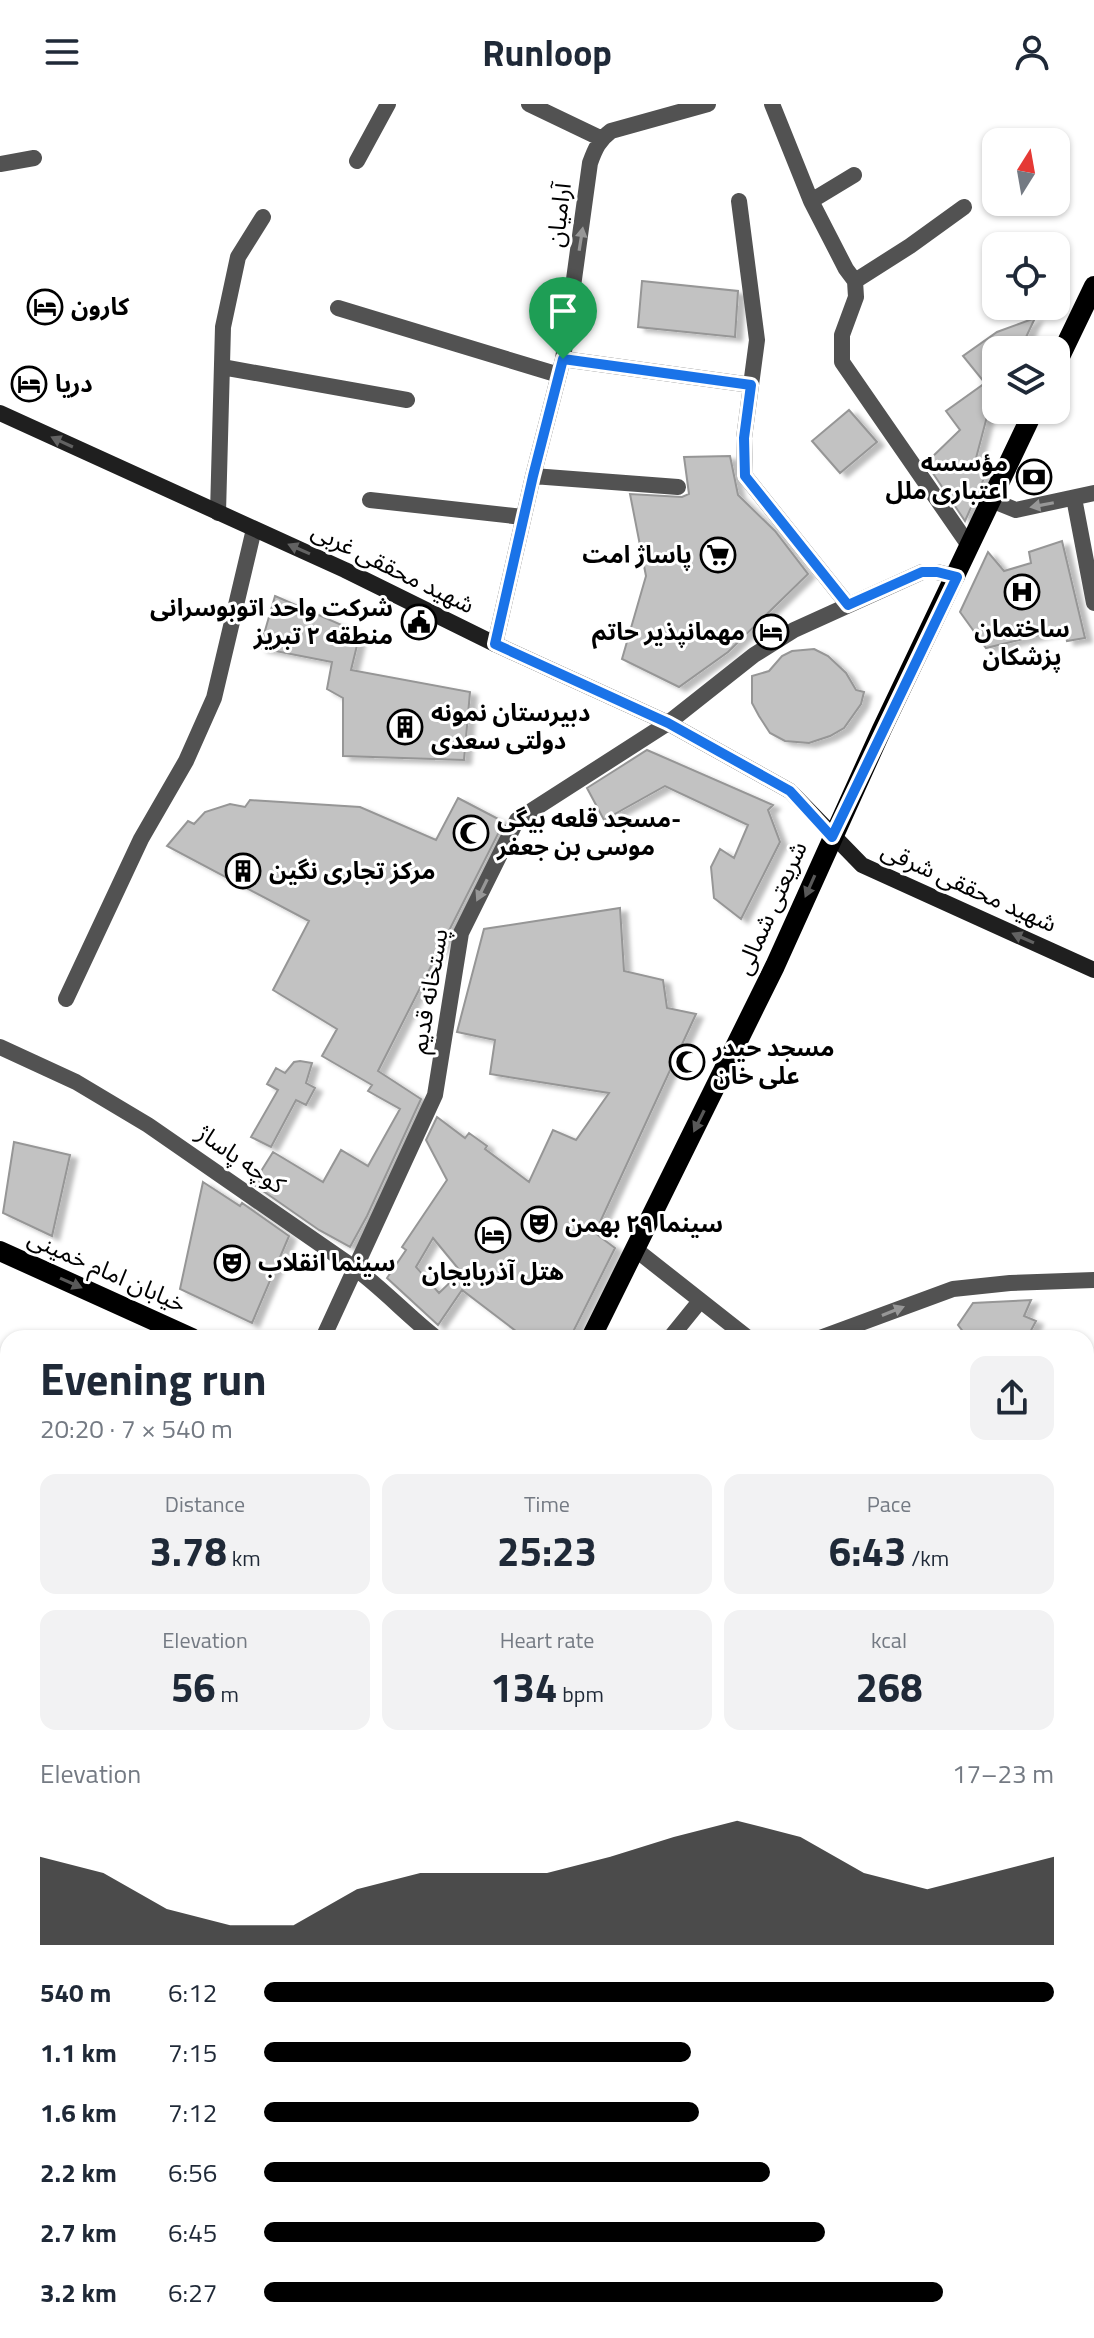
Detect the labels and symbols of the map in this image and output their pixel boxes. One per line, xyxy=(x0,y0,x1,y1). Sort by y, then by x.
north arrow xyxy=(982,128,1070,216)
street label: آرامیان xyxy=(536,180,580,249)
one-way arrow xyxy=(575,226,588,251)
pin xyxy=(529,277,597,359)
hotel icon: کارون xyxy=(26,288,64,326)
place label: کارون xyxy=(71,288,130,324)
hotel icon: دریا xyxy=(10,365,48,403)
place label: دریا xyxy=(55,365,93,401)
one-way arrow xyxy=(50,435,74,449)
place label: مؤسسه اعتباری ملل xyxy=(885,444,1008,508)
bank icon: مؤسسه اعتباری ملل xyxy=(1015,458,1053,496)
one-way arrow xyxy=(1029,499,1054,511)
street label: شهید محققی غربی xyxy=(306,512,481,622)
place label: پاساژ امت xyxy=(582,536,692,572)
supermarket icon: پاساژ امت xyxy=(699,536,737,574)
one-way arrow xyxy=(287,543,310,556)
hospital icon: ساختمان پزشکان xyxy=(1003,573,1041,611)
place label: شرکت واحد اتوبوسرانی منطقه ۲ تبریز xyxy=(150,589,393,653)
public building icon: شرکت واحد اتوبوسرانی منطقه ۲ تبریز xyxy=(400,603,438,641)
place label: ساختمان پزشکان xyxy=(974,610,1070,674)
place label: مهمانپذیر حاتم xyxy=(592,613,745,649)
hotel icon: مهمانپذیر حاتم xyxy=(752,613,790,651)
place label: دبیرستان نمونه دولتی سعدی xyxy=(431,694,590,758)
building icon: دبیرستان نمونه دولتی سعدی xyxy=(386,708,424,746)
place label: مسجد قلعه بیگی- موسی بن جعفر xyxy=(496,800,681,864)
mosque icon: مسجد قلعه بیگی- موسی بن جعفر xyxy=(452,814,490,852)
street label: شهید محققی شرقی xyxy=(876,831,1063,941)
street label: شریعتی شمالی xyxy=(725,835,816,980)
building icon: مرکز تجاری نگین xyxy=(224,852,262,890)
place label: مرکز تجاری نگین xyxy=(269,852,435,888)
one-way arrow xyxy=(804,874,817,898)
one-way arrow xyxy=(475,878,489,901)
street label: پستخانه قدیم xyxy=(399,925,457,1056)
one-way arrow xyxy=(1011,931,1035,945)
place label: مسجد حیدر علی خان xyxy=(712,1029,835,1093)
mosque icon: مسجد حیدر علی خان xyxy=(668,1043,706,1081)
one-way arrow xyxy=(692,1109,705,1132)
street label: کوچه پاساژ xyxy=(189,1114,294,1203)
theatre icon: سینما ۲۹ بهمن xyxy=(520,1205,558,1243)
place label: سینما ۲۹ بهمن xyxy=(565,1205,723,1241)
hotel icon: هتل آذربایجان xyxy=(474,1216,512,1254)
street label: خیابان امام خمینی xyxy=(22,1219,193,1322)
theatre icon: سینما انقلاب xyxy=(213,1244,251,1282)
place label: سینما انقلاب xyxy=(258,1244,396,1280)
place label: هتل آذربایجان xyxy=(422,1253,564,1289)
one-way arrow xyxy=(59,1276,83,1290)
one-way arrow xyxy=(881,1304,905,1317)

